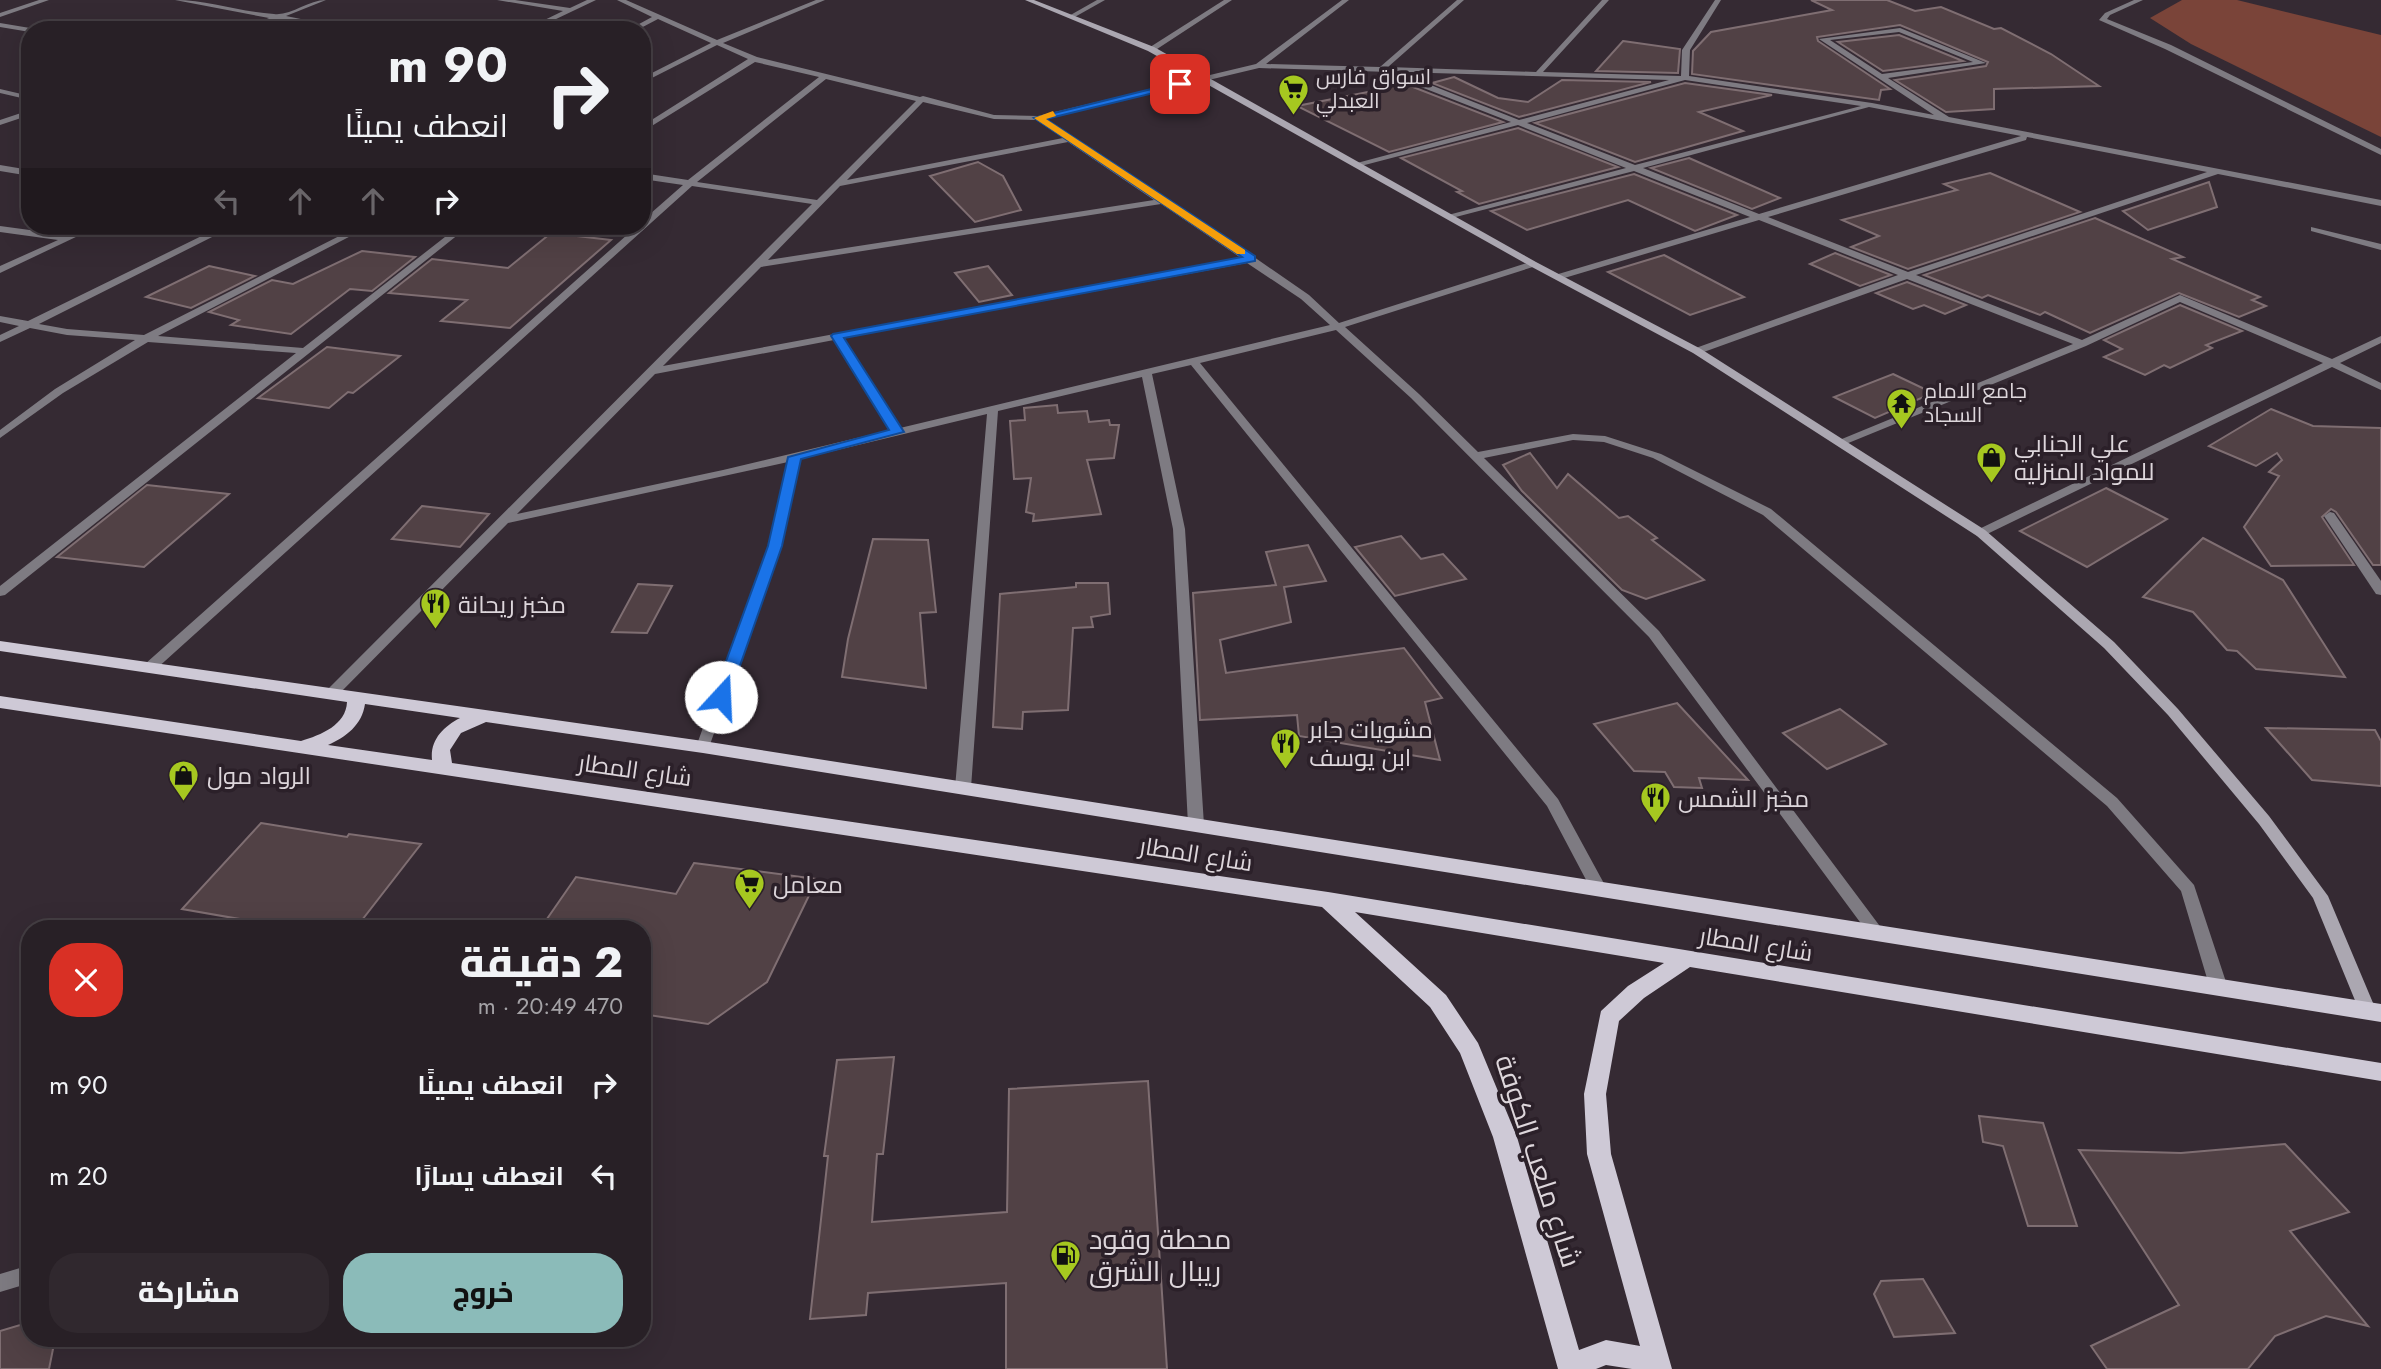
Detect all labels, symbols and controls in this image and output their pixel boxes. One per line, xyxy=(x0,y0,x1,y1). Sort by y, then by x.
text: 90 m xyxy=(388,30,508,100)
icon: right xyxy=(532,49,623,140)
pin xyxy=(1150,54,1210,114)
place label: اسواق فارس العبدلي xyxy=(1316,62,1431,117)
icon: arrive xyxy=(1161,65,1199,103)
supermarket icon: اسواق فارس العبدلي xyxy=(1276,72,1310,116)
text: انعطف يمينًا xyxy=(345,103,508,149)
icon: left xyxy=(208,182,246,220)
icon: ahead xyxy=(281,182,319,220)
icon: ahead xyxy=(354,182,392,220)
icon: right xyxy=(427,182,465,220)
place label: جامع الامام السجاد xyxy=(1924,376,2027,430)
temple icon: جامع الامام السجاد xyxy=(1884,386,1918,430)
place label: علي الجنابي للمواد المنزليه xyxy=(2014,426,2154,489)
shop icon: علي الجنابي للمواد المنزليه xyxy=(1974,440,2008,484)
restaurant icon: مخبز ريحانة xyxy=(418,587,452,631)
place label: مخبز ريحانة xyxy=(458,587,566,622)
position arrow xyxy=(684,660,758,734)
place label: مشويات جابر ابن يوسف xyxy=(1307,712,1433,775)
restaurant icon: مشويات جابر ابن يوسف xyxy=(1269,726,1303,770)
street label: شارع المطار xyxy=(574,744,694,795)
shop icon: الرواد مول xyxy=(167,758,201,802)
place label: الرواد مول xyxy=(207,758,311,793)
restaurant icon: مخبز الشمس xyxy=(1638,781,1672,825)
place label: مخبز الشمس xyxy=(1678,781,1809,816)
street label: شارع المطار xyxy=(1135,827,1255,880)
supermarket icon: معامل xyxy=(733,867,767,911)
place label: معامل xyxy=(773,867,843,902)
street label: شارع المطار xyxy=(1695,917,1815,970)
text: 2 دقيقة xyxy=(460,932,623,993)
button: close xyxy=(49,943,123,1017)
text: 470 m · 20:49 xyxy=(478,989,623,1023)
street label: شارع ملعب الكوفة xyxy=(1484,1049,1592,1273)
text: 90 m xyxy=(49,1066,108,1104)
text: انعطف يمينًا xyxy=(418,1066,564,1104)
icon: right xyxy=(585,1066,623,1104)
text: 20 m xyxy=(49,1157,108,1195)
text: انعطف يسارًا xyxy=(414,1157,564,1195)
icon: left xyxy=(585,1157,623,1195)
place label: محطة وقود ريبال الشرق xyxy=(1089,1219,1231,1292)
fuel station icon: محطة وقود ريبال الشرق xyxy=(1049,1238,1083,1282)
button: مشاركة xyxy=(49,1253,329,1333)
button: خروج xyxy=(343,1253,623,1333)

